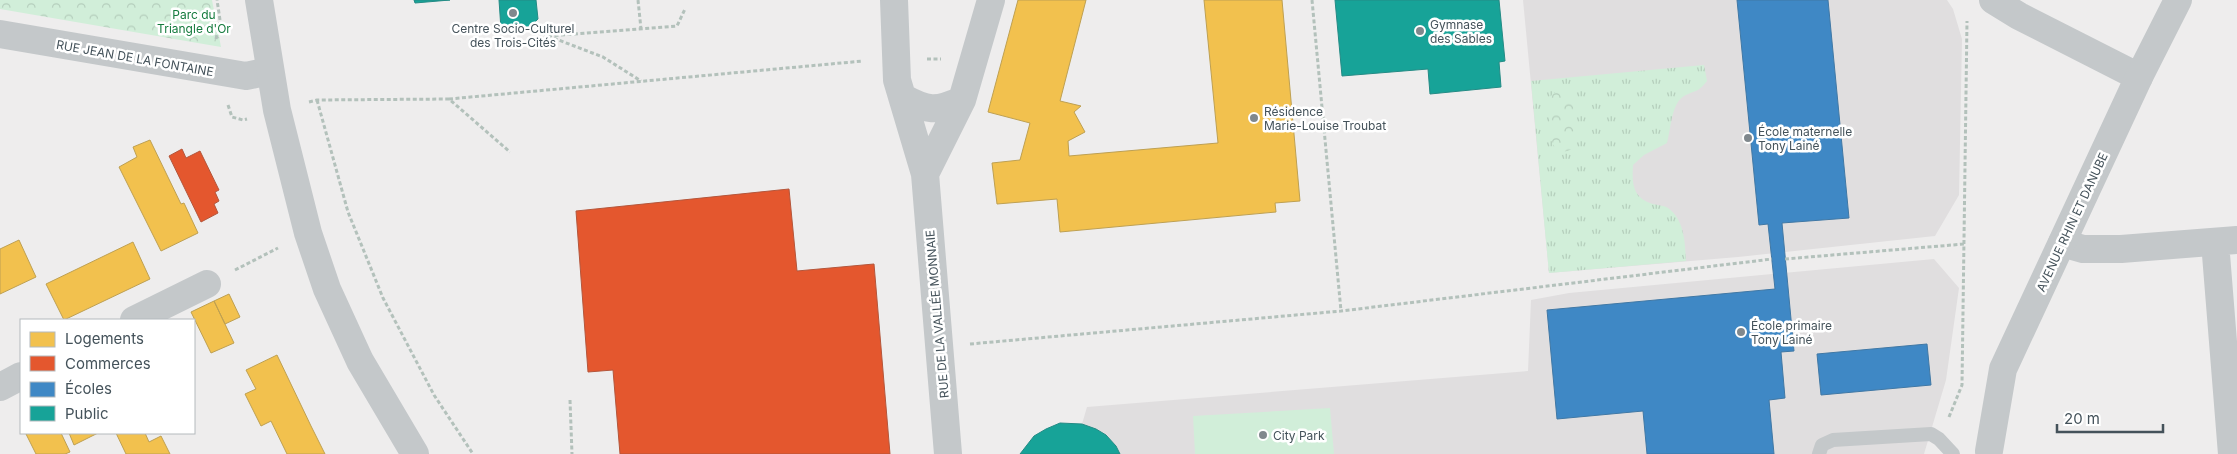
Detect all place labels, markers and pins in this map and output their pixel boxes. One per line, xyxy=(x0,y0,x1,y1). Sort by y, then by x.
marker: Centre Socio-Culturel des Trois-Cités xyxy=(507,7,519,19)
place label: Gymnase des Sables xyxy=(1430,17,1492,46)
place label: Centre Socio-Culturel des Trois-Cités xyxy=(451,21,575,50)
marker: Gymnase des Sables xyxy=(1414,25,1426,37)
place label: Résidence Marie-Louise Troubat xyxy=(1264,104,1386,133)
marker: Résidence Marie-Louise Troubat xyxy=(1248,112,1260,124)
place label: École maternelle Tony Lainé xyxy=(1758,124,1852,153)
marker: École maternelle Tony Lainé xyxy=(1742,132,1754,144)
place label: École primaire Tony Lainé xyxy=(1751,318,1832,347)
marker: École primaire Tony Lainé xyxy=(1735,326,1747,338)
place label: City Park xyxy=(1273,428,1325,443)
marker: City Park xyxy=(1257,429,1269,441)

